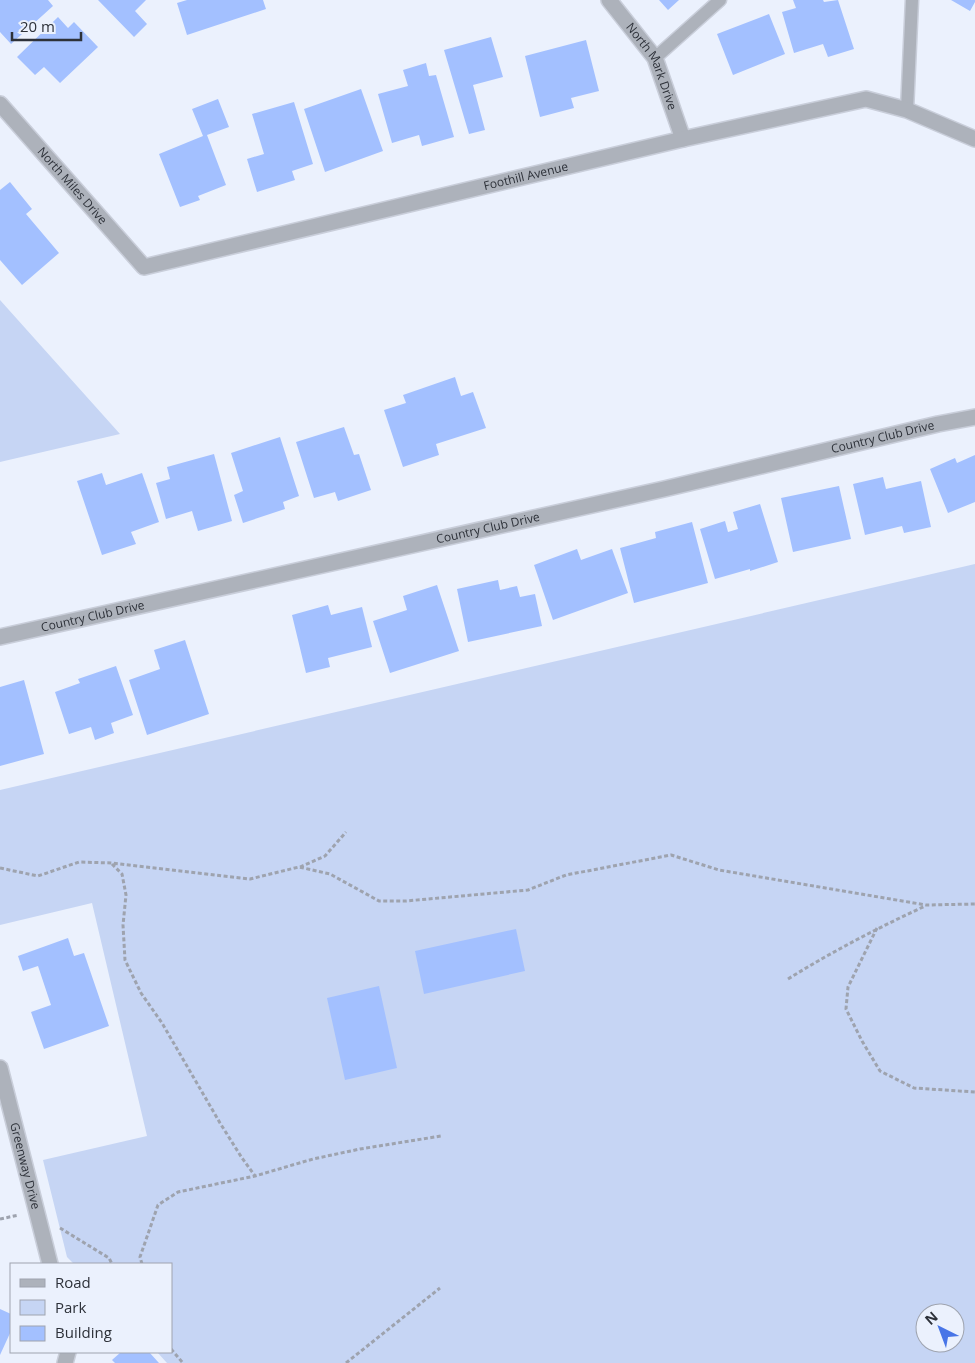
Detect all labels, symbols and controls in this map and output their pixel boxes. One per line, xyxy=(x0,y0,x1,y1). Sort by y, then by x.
scale bar xyxy=(12,10,81,42)
text: 20 m xyxy=(20,16,55,36)
street label: North Mark Drive xyxy=(622,19,681,112)
street label: North Miles Drive xyxy=(34,143,111,228)
street label: Foothill Avenue xyxy=(482,158,570,194)
street label: Country Club Drive xyxy=(829,416,936,457)
street label: Country Club Drive xyxy=(435,508,542,548)
street label: Country Club Drive xyxy=(39,596,146,636)
street label: Greenway Drive xyxy=(6,1121,45,1211)
legend xyxy=(10,1263,172,1353)
text: Road xyxy=(55,1272,91,1292)
text: Park xyxy=(55,1297,86,1317)
north arrow xyxy=(915,1303,965,1353)
text: N xyxy=(920,1307,942,1329)
text: Building xyxy=(55,1322,112,1342)

